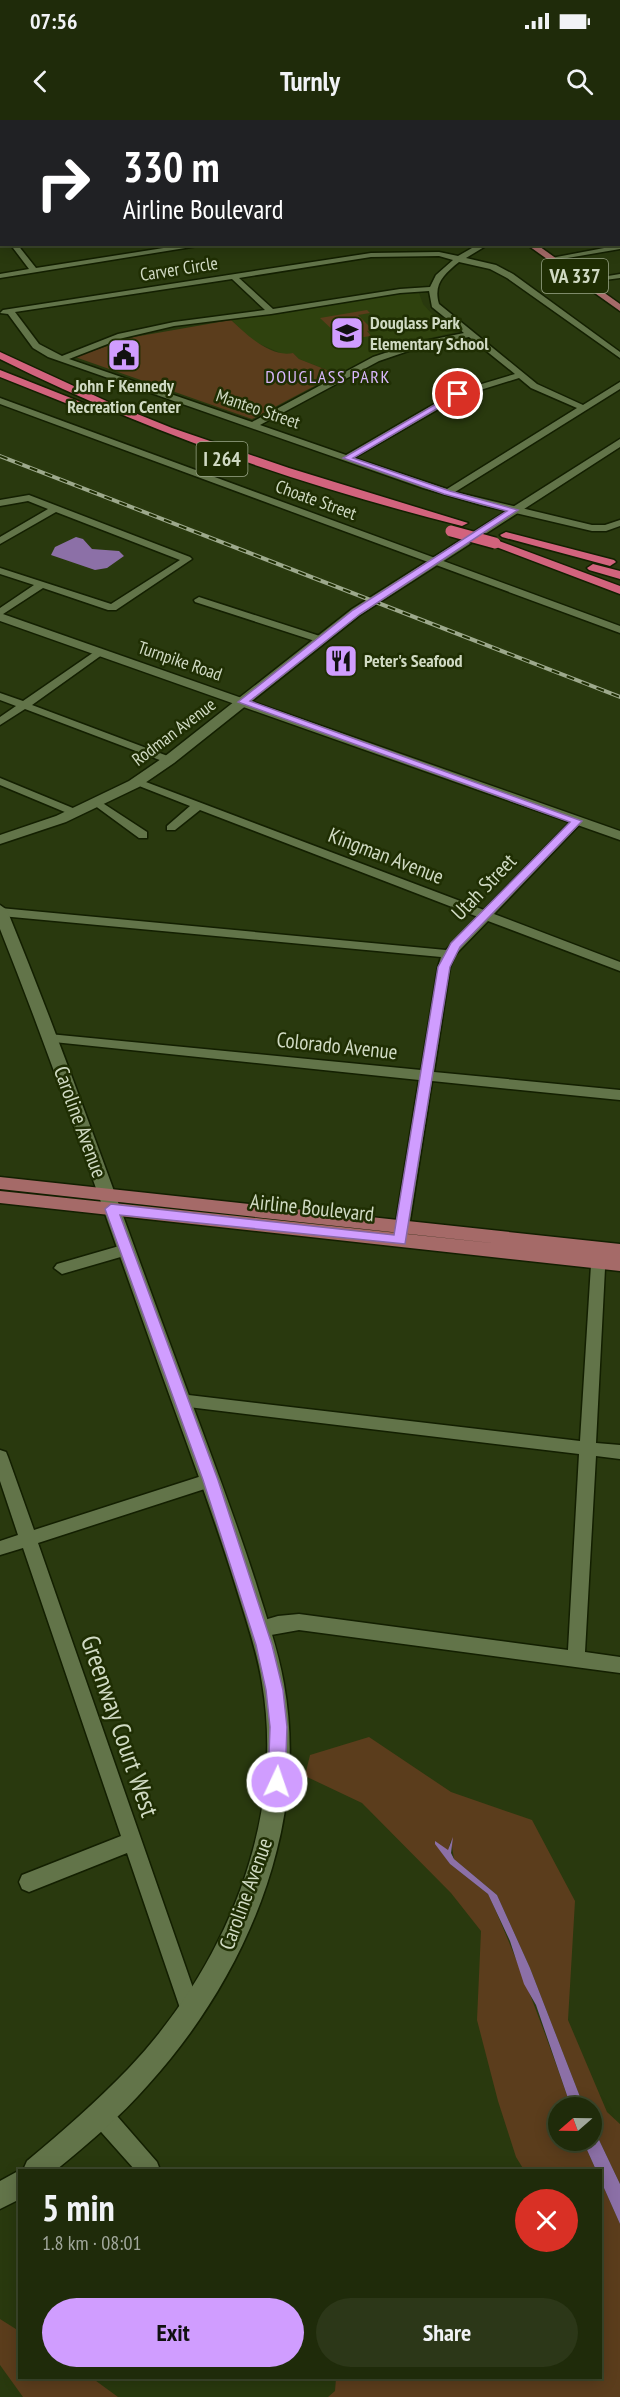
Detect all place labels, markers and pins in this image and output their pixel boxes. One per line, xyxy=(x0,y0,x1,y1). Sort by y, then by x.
place label: Douglass Park Elementary School xyxy=(370,311,489,355)
school or university icon: Douglass Park Elementary School xyxy=(329,315,365,351)
public building icon: John F Kennedy Recreation Center xyxy=(106,337,142,373)
pin xyxy=(432,368,483,419)
place label: John F Kennedy Recreation Center xyxy=(67,374,181,418)
restaurant icon: Peter's Seafood xyxy=(323,643,359,679)
place label: Peter's Seafood xyxy=(364,649,463,672)

